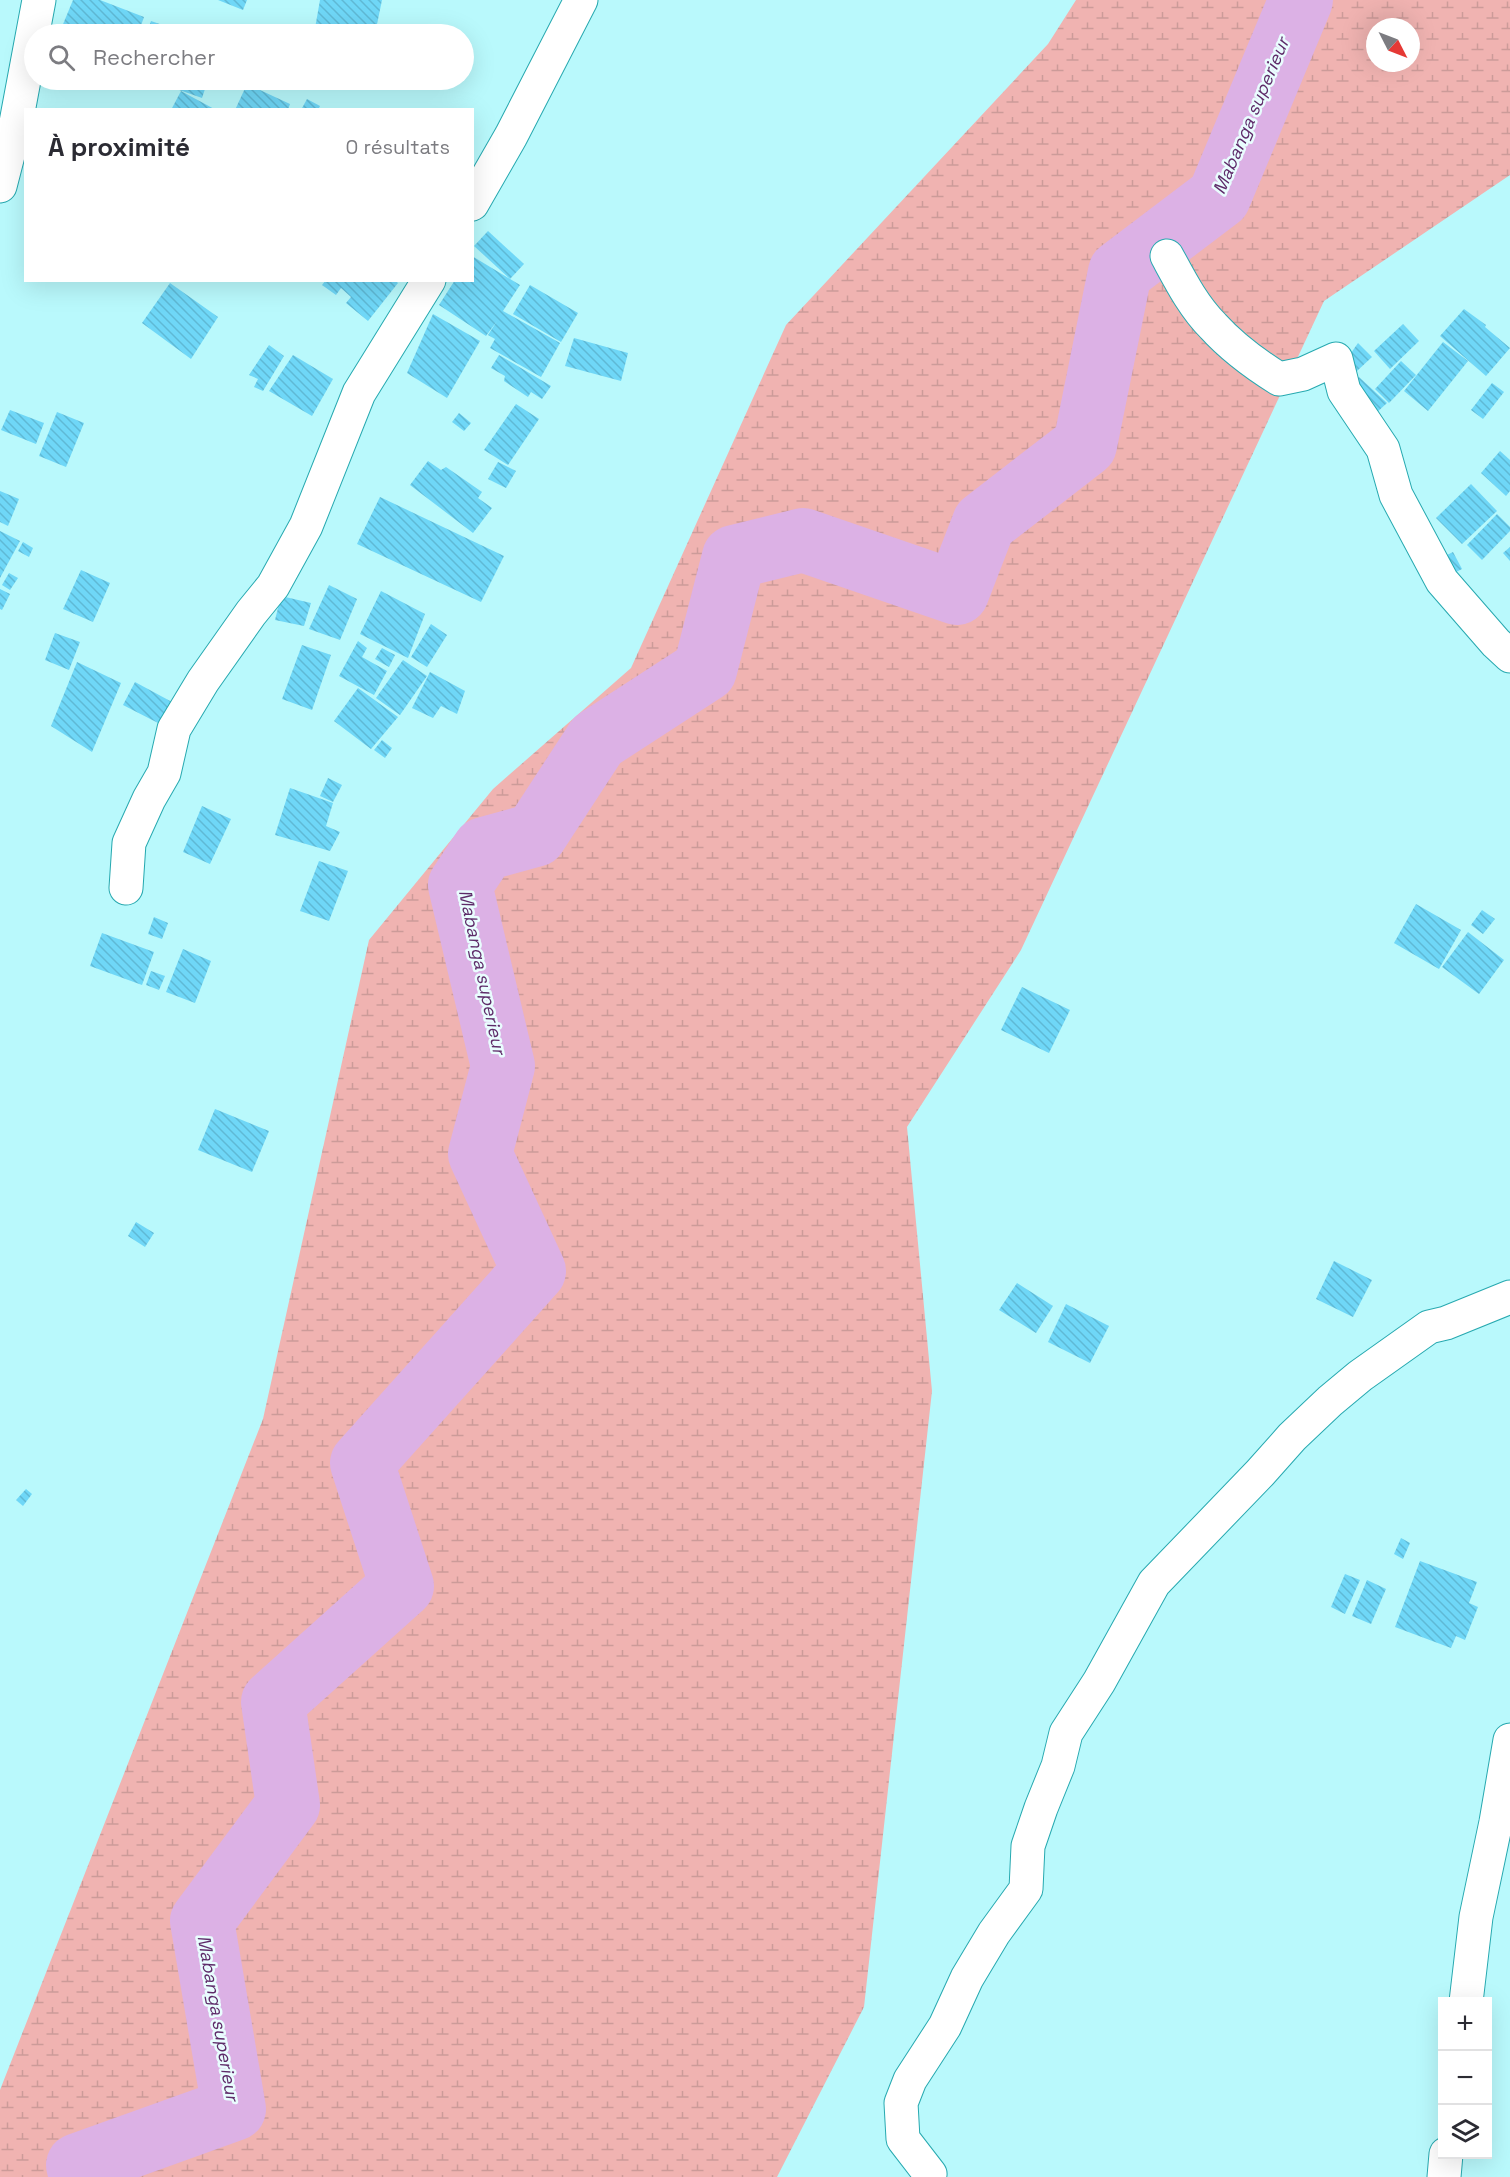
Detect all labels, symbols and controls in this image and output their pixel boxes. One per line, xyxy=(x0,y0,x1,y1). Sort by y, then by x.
north arrow xyxy=(1366,18,1420,72)
search box xyxy=(24,24,474,90)
water label: Mabanga superieur xyxy=(1207,32,1295,198)
icon: search xyxy=(45,41,78,74)
text: Rechercher xyxy=(93,43,215,71)
text: À proximité xyxy=(48,130,190,164)
text: 0 résultats xyxy=(346,134,450,160)
water label: Mabanga superieur xyxy=(454,887,512,1059)
water label: Mabanga superieur xyxy=(193,1933,245,2105)
map controls xyxy=(1438,1997,1492,2159)
button: + xyxy=(1438,1997,1492,2051)
button: − xyxy=(1438,2051,1492,2105)
button: layers xyxy=(1438,2105,1492,2159)

